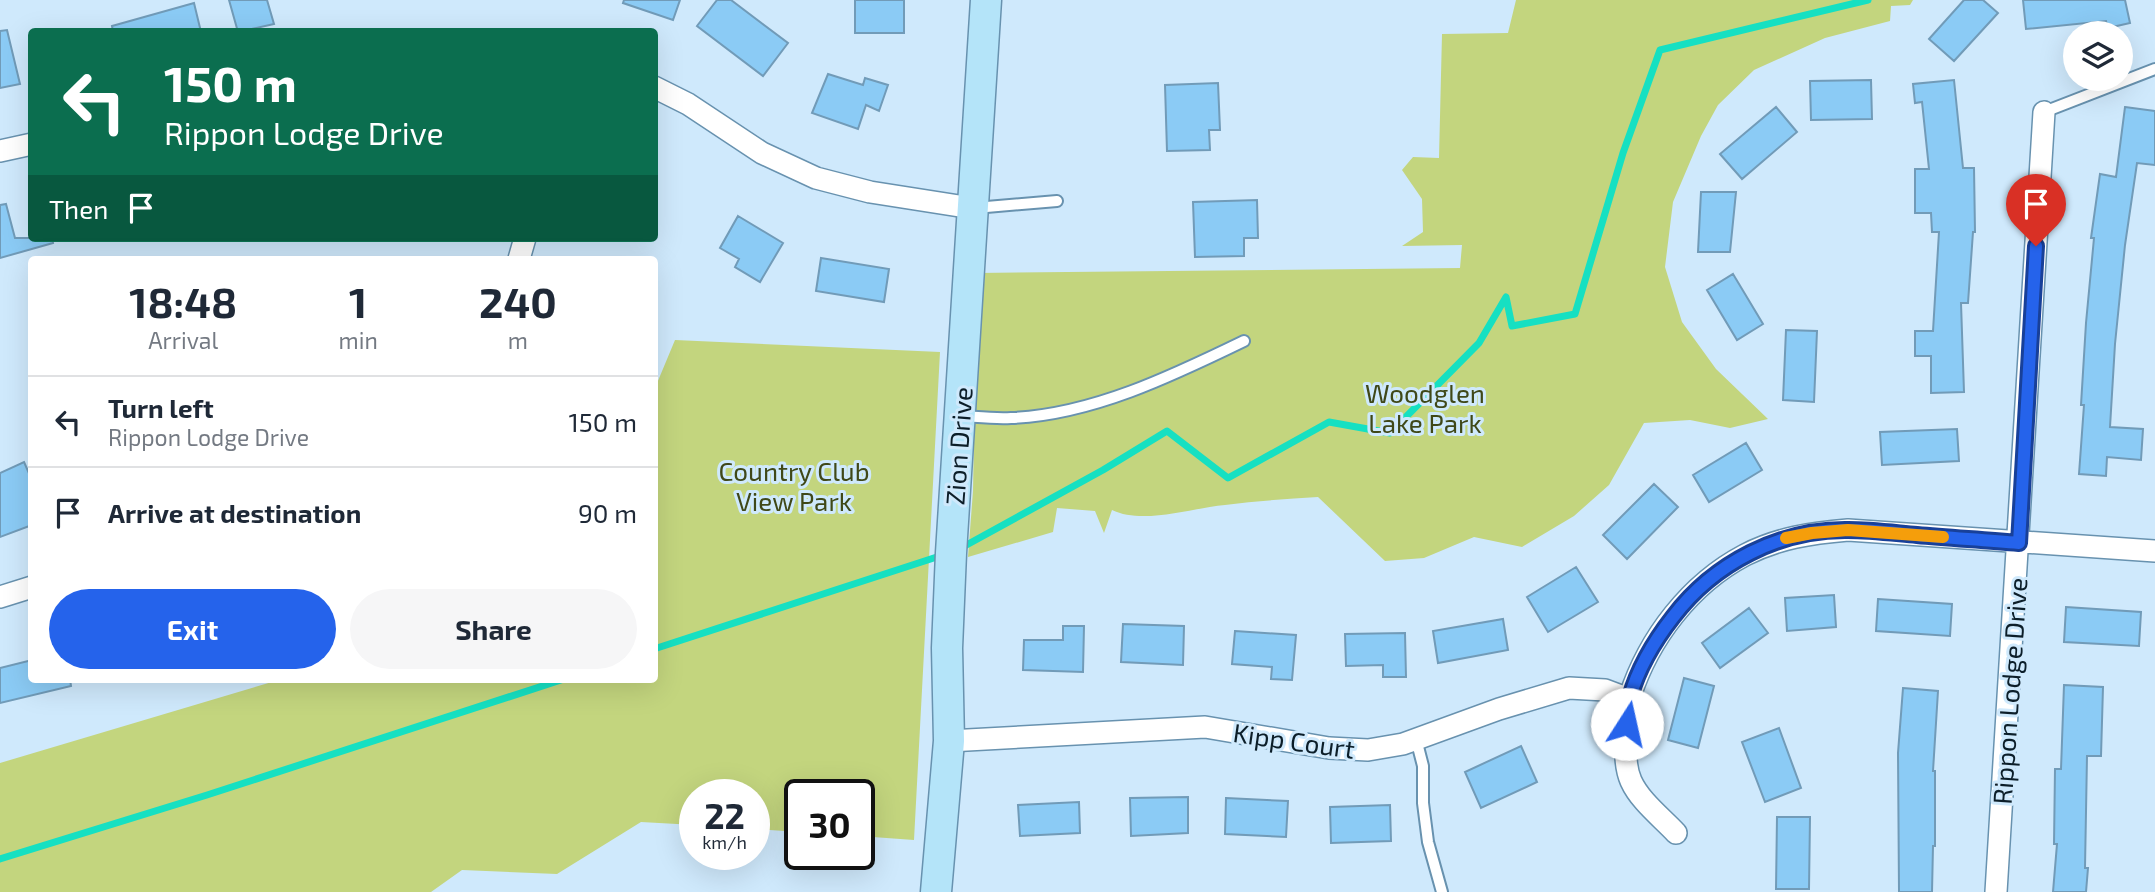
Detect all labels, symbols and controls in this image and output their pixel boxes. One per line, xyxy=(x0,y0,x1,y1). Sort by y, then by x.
map controls xyxy=(2063,21,2133,91)
button: layers xyxy=(2063,21,2133,91)
text: 150 m xyxy=(164,53,297,112)
icon: left xyxy=(49,56,140,147)
text: Rippon Lodge Drive xyxy=(164,113,444,151)
pin xyxy=(2006,174,2066,246)
icon: arrive xyxy=(2017,185,2055,223)
icon: arrive xyxy=(122,189,160,227)
text: Then xyxy=(49,193,108,224)
text: 18:48 xyxy=(129,276,237,326)
text: 1 xyxy=(349,276,367,326)
text: 240 xyxy=(479,276,557,326)
text: Arrival xyxy=(148,326,218,354)
text: min xyxy=(339,326,378,354)
text: m xyxy=(508,326,528,354)
park label: Woodglen Lake Park xyxy=(1365,377,1485,438)
street label: Zion Drive xyxy=(938,386,978,506)
text: Turn left xyxy=(108,392,214,423)
icon: left xyxy=(49,403,87,441)
text: 150 m xyxy=(568,406,637,437)
text: Rippon Lodge Drive xyxy=(108,423,309,451)
park label: Country Club View Park xyxy=(718,455,870,516)
icon: arrive xyxy=(49,494,87,532)
text: Arrive at destination xyxy=(108,497,361,528)
text: 90 m xyxy=(578,497,637,528)
street label: Rippon Lodge Drive xyxy=(1986,577,2032,805)
button: Exit xyxy=(49,589,336,669)
button: Share xyxy=(350,589,637,669)
position arrow xyxy=(1590,687,1664,761)
street label: Kipp Court xyxy=(1231,716,1357,764)
speed limit sign: 30 xyxy=(784,779,875,870)
text: 22 xyxy=(704,794,745,836)
text: km/h xyxy=(702,831,747,853)

